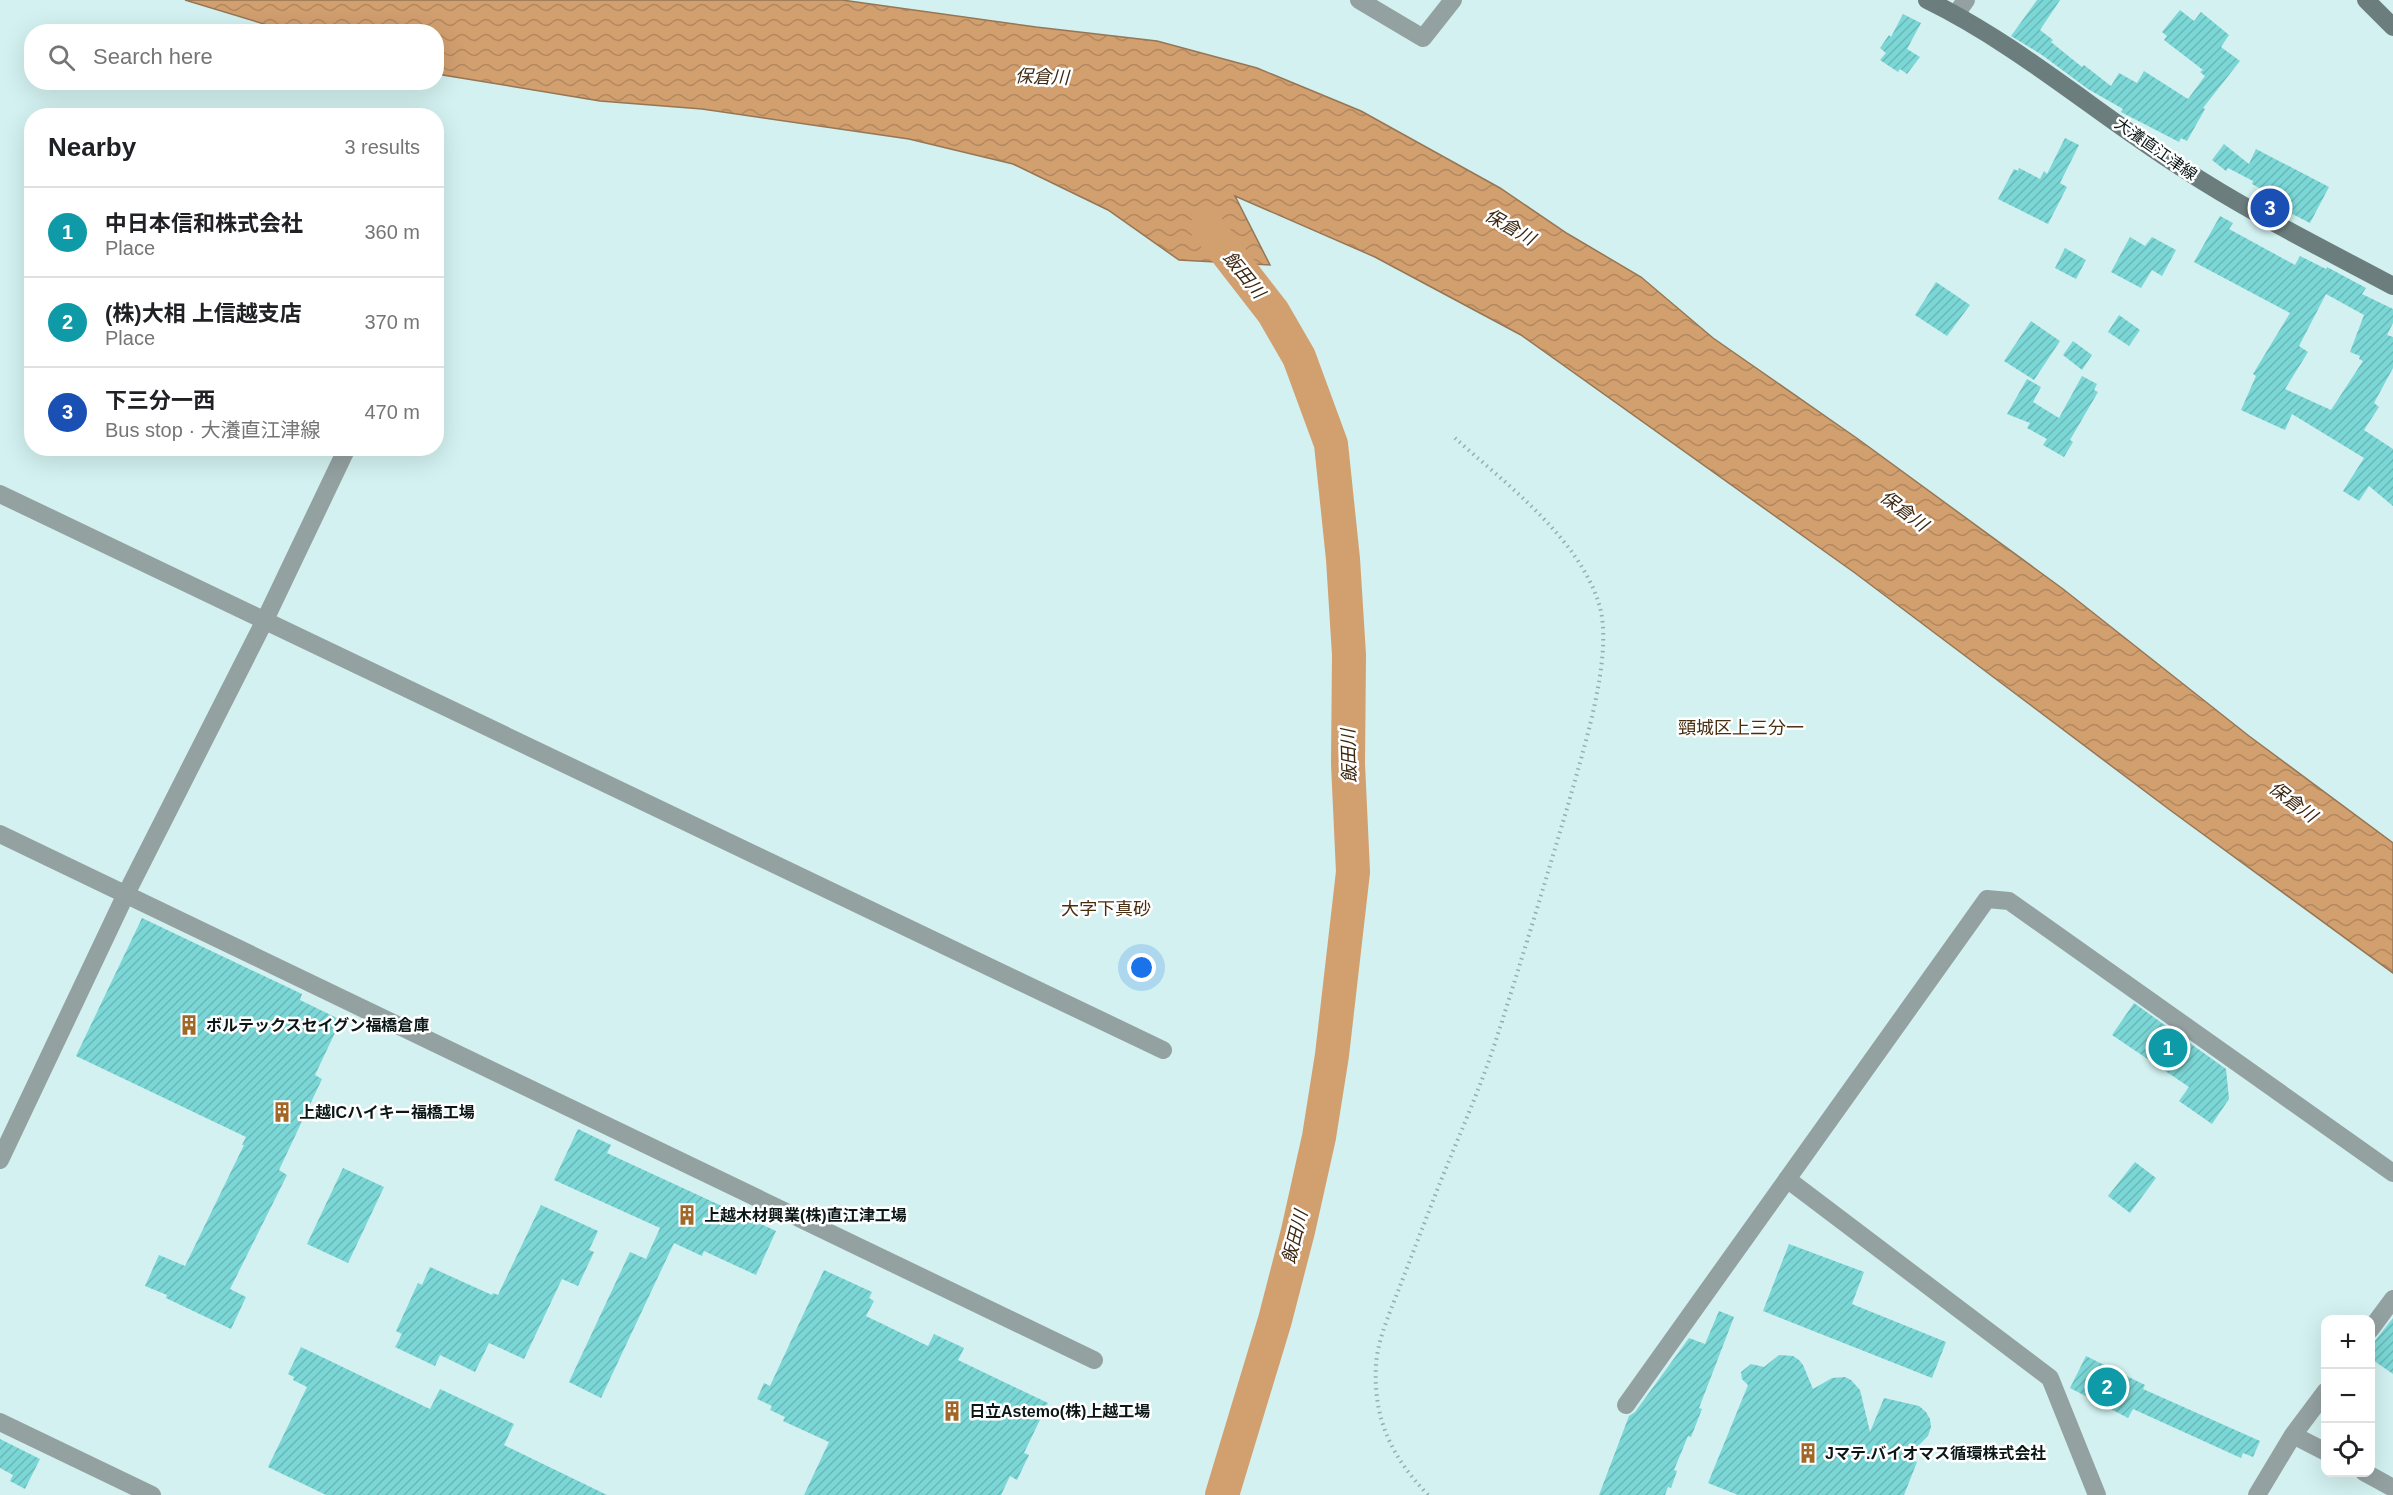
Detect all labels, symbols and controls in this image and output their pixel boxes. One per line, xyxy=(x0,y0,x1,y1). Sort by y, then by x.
search box xyxy=(24,24,444,90)
icon: search xyxy=(45,41,78,74)
text: Search here xyxy=(93,44,213,69)
water label: 保倉川 xyxy=(1015,66,1071,88)
street label: 大瀁直江津線 xyxy=(2112,115,2200,183)
text: Nearby xyxy=(48,132,136,162)
text: 3 results xyxy=(344,136,420,158)
pin: 3 xyxy=(2250,186,2290,230)
water label: 保倉川 xyxy=(1482,205,1540,250)
text: 中日本信和株式会社 xyxy=(105,211,303,236)
text: 1 xyxy=(62,221,73,243)
text: 360 m xyxy=(364,221,420,243)
text: Place xyxy=(105,237,155,259)
water label: 飯田川 xyxy=(1219,248,1270,304)
text: (株)大相 上信越支店 xyxy=(105,301,302,326)
text: 2 xyxy=(62,311,73,333)
text: 370 m xyxy=(364,311,420,333)
text: Place xyxy=(105,327,155,349)
text: 下三分一西 xyxy=(105,388,215,413)
text: 3 xyxy=(62,401,73,423)
text: 470 m xyxy=(364,401,420,423)
text: Bus stop · 大瀁直江津線 xyxy=(105,419,321,441)
water label: 保倉川 xyxy=(1876,487,1933,536)
district label: 頸城区上三分一 xyxy=(1678,718,1804,738)
water label: 飯田川 xyxy=(1338,727,1360,783)
water label: 保倉川 xyxy=(2265,778,2322,827)
district label: 大字下真砂 xyxy=(1061,899,1151,919)
your location xyxy=(1127,953,1156,982)
building icon: ボルテックスセイグン福橋倉庫 xyxy=(177,1013,201,1037)
place label: ボルテックスセイグン福橋倉庫 xyxy=(206,1016,429,1034)
pin: 1 xyxy=(2148,1026,2188,1070)
building icon: 上越ICハイキー福橋工場 xyxy=(270,1100,294,1124)
place label: 上越ICハイキー福橋工場 xyxy=(299,1103,475,1121)
building icon: 上越木材興業(株)直江津工場 xyxy=(675,1203,699,1227)
place label: 上越木材興業(株)直江津工場 xyxy=(704,1206,907,1224)
water label: 飯田川 xyxy=(1279,1206,1312,1266)
map controls xyxy=(2321,1315,2375,1477)
button: + xyxy=(2321,1315,2375,1369)
pin: 2 xyxy=(2088,1364,2126,1410)
button: − xyxy=(2321,1369,2375,1423)
building icon: 日立Astemo(株)上越工場 xyxy=(940,1399,964,1423)
place label: 日立Astemo(株)上越工場 xyxy=(969,1402,1150,1420)
button: locate xyxy=(2321,1423,2375,1477)
building icon: Jマテ.バイオマス循環株式会社 xyxy=(1796,1441,1820,1465)
place label: Jマテ.バイオマス循環株式会社 xyxy=(1825,1444,2046,1462)

